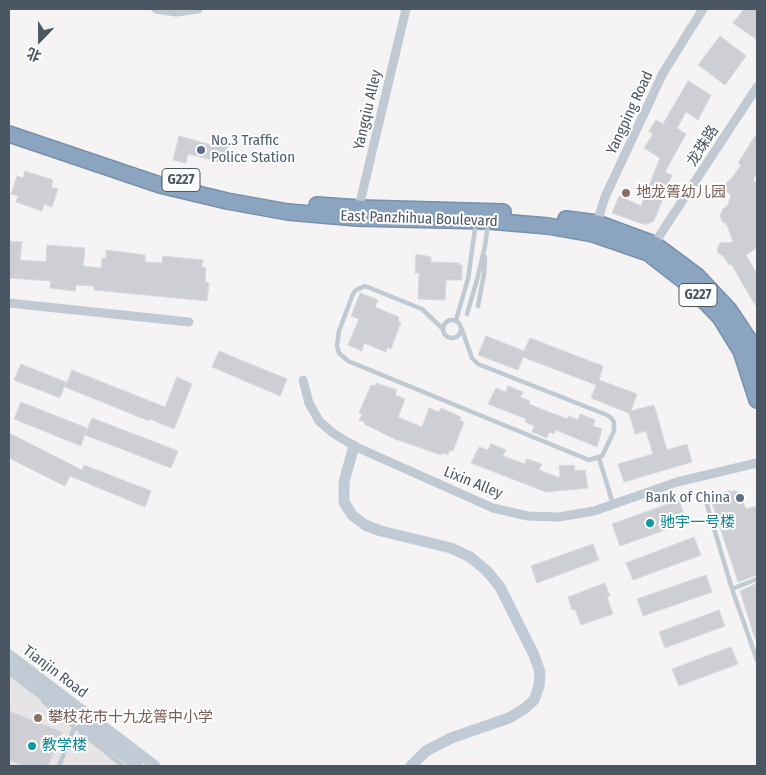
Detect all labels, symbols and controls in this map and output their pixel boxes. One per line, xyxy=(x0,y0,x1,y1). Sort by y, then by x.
north arrow xyxy=(15,15,65,65)
text: 北 xyxy=(25,44,44,65)
street label: Yangqiu Alley xyxy=(350,68,386,152)
street label: Yangping Road xyxy=(603,68,657,158)
street label: 龙珠路 xyxy=(683,122,723,170)
place label: No.3 Traffic Police Station xyxy=(211,132,295,167)
marker: No.3 Traffic Police Station xyxy=(195,144,207,156)
road number: G227 xyxy=(162,168,200,192)
place label: 地龙箐幼儿园 xyxy=(636,184,726,202)
marker: 地龙箐幼儿园 xyxy=(620,187,632,199)
street label: East Panzhihua Boulevard xyxy=(340,207,498,231)
road number: G227 xyxy=(679,284,717,306)
street label: Lixin Alley xyxy=(441,463,505,503)
place label: Bank of China xyxy=(646,489,730,507)
marker: Bank of China xyxy=(734,492,746,504)
place label: 驰宇一号楼 xyxy=(660,514,735,532)
marker: 驰宇一号楼 xyxy=(644,517,656,529)
street label: Tianjin Road xyxy=(19,642,91,702)
place label: 攀枝花市十九龙箐中小学 xyxy=(48,709,213,727)
marker: 攀枝花市十九龙箐中小学 xyxy=(32,712,44,724)
place label: 教学楼 xyxy=(42,737,87,755)
marker: 教学楼 xyxy=(26,740,38,752)

